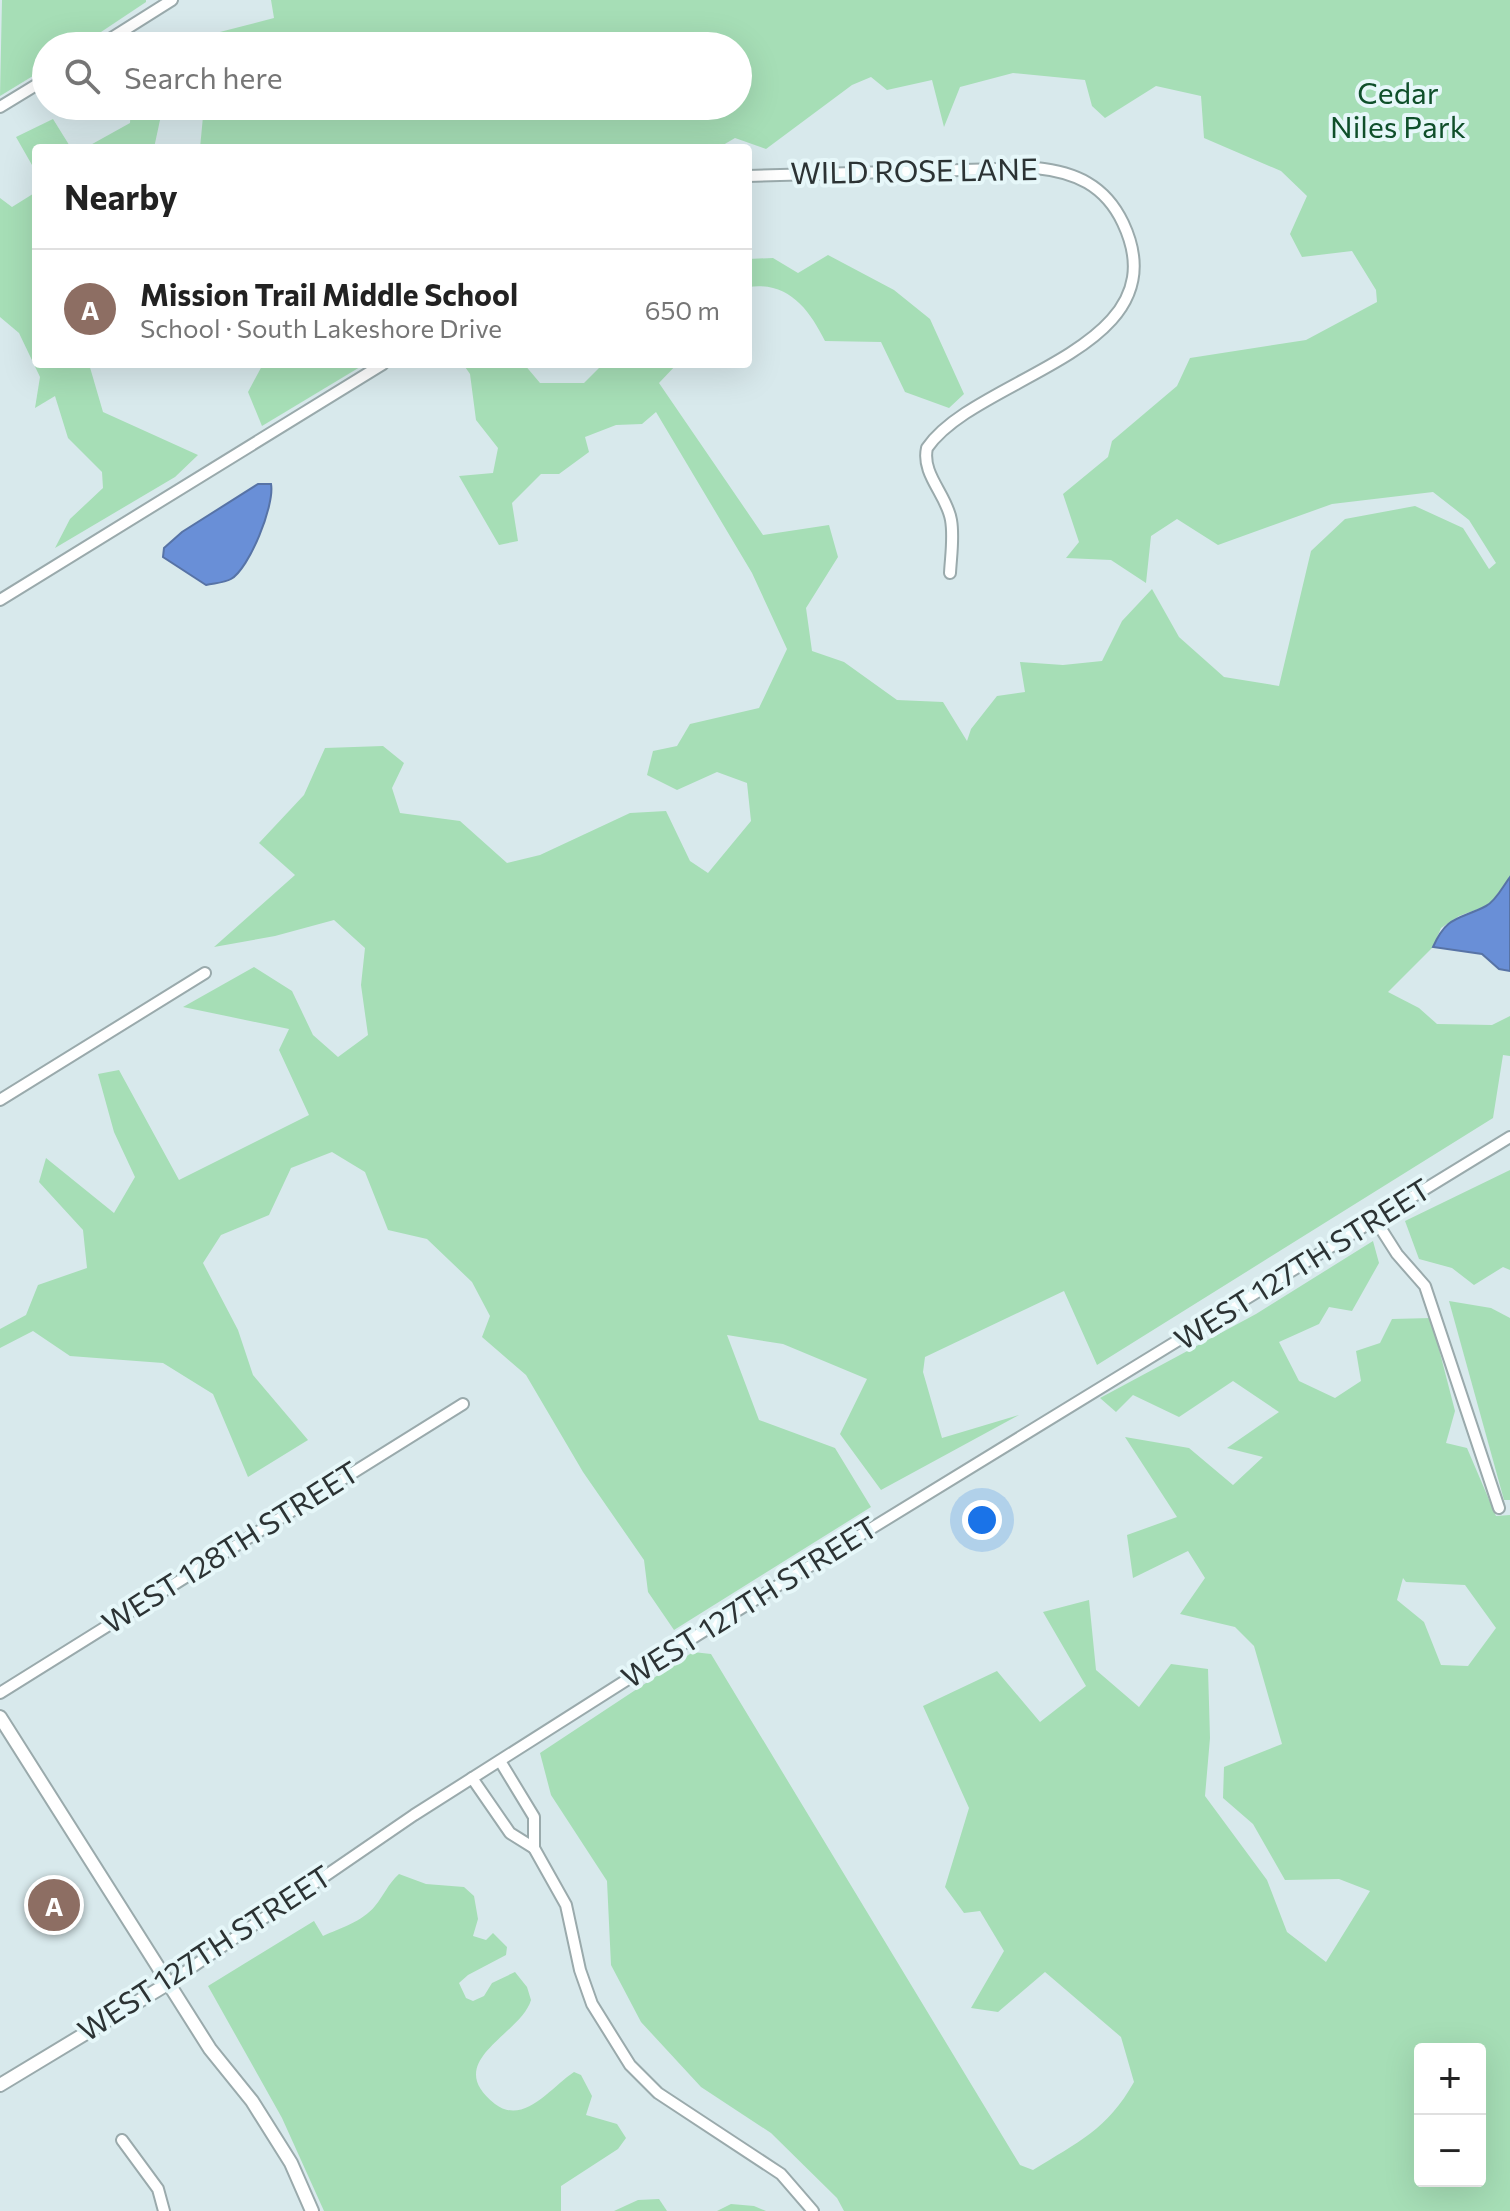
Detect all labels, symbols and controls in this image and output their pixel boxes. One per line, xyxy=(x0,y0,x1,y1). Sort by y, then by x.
search box xyxy=(32,32,752,120)
icon: search xyxy=(60,54,104,98)
text: Search here xyxy=(124,58,283,95)
park label: Cedar Niles Park xyxy=(1330,73,1466,144)
street label: WILD ROSE LANE xyxy=(790,149,1038,190)
text: Nearby xyxy=(64,175,178,217)
text: Mission Trail Middle School xyxy=(140,275,518,312)
text: A xyxy=(81,294,99,325)
text: 650 m xyxy=(645,294,720,325)
text: School · South Lakeshore Drive xyxy=(140,312,502,343)
street label: WEST 127TH STREET xyxy=(1167,1169,1436,1357)
street label: WEST 128TH STREET xyxy=(94,1452,365,1640)
your location xyxy=(962,1500,1002,1540)
street label: WEST 127TH STREET xyxy=(614,1507,883,1695)
street label: WEST 127TH STREET xyxy=(70,1856,337,2048)
pin: A xyxy=(28,1875,80,1935)
map controls xyxy=(1414,2043,1486,2187)
button: + xyxy=(1414,2043,1486,2115)
button: − xyxy=(1414,2115,1486,2187)

